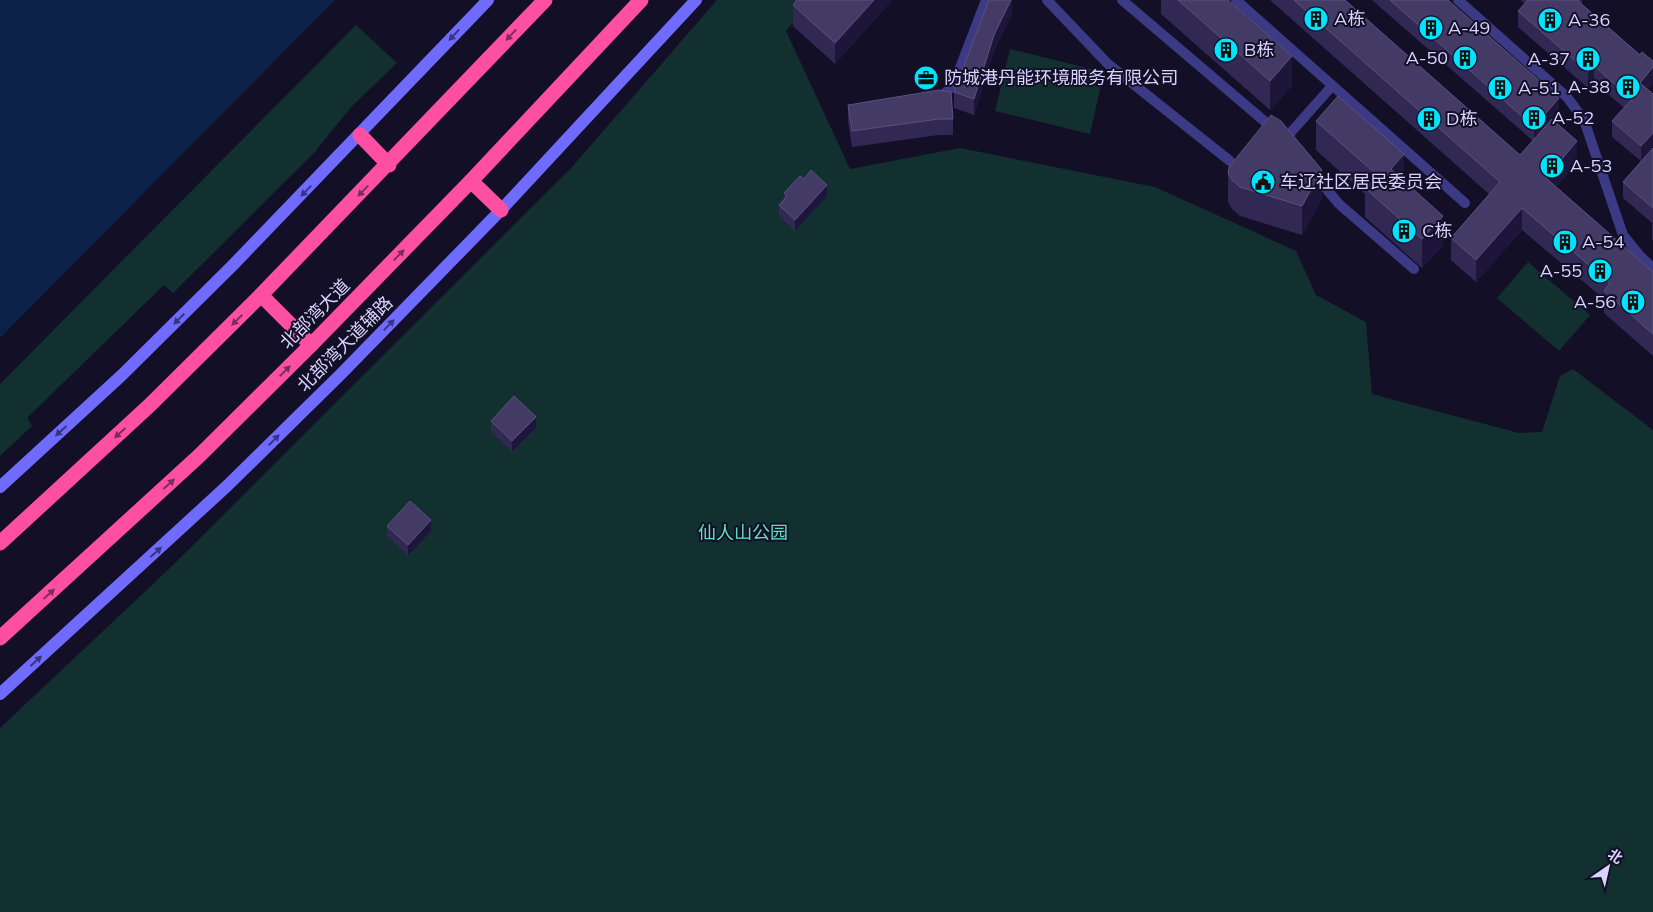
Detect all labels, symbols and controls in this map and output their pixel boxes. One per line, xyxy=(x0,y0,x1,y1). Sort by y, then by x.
building icon: A栋 xyxy=(1303,6,1329,32)
place label: A栋 xyxy=(1334,7,1365,30)
building icon: A-36 xyxy=(1537,7,1563,33)
place label: A-36 xyxy=(1568,8,1610,31)
building icon: A-49 xyxy=(1418,15,1444,41)
place label: A-49 xyxy=(1448,16,1490,39)
one-way arrow xyxy=(448,29,460,41)
one-way arrow xyxy=(505,29,517,41)
building icon: B栋 xyxy=(1213,37,1239,63)
place label: B栋 xyxy=(1244,38,1274,61)
building icon: A-50 xyxy=(1452,45,1478,71)
place label: A-50 xyxy=(1406,46,1448,69)
building icon: A-37 xyxy=(1575,46,1601,72)
place label: A-37 xyxy=(1528,47,1570,70)
office icon: 防城港丹能环境服务有限公司 xyxy=(913,65,939,91)
place label: 防城港丹能环境服务有限公司 xyxy=(944,66,1178,89)
building icon: A-38 xyxy=(1615,74,1641,100)
building icon: A-51 xyxy=(1487,75,1513,101)
place label: A-38 xyxy=(1568,75,1610,98)
place label: A-51 xyxy=(1518,76,1560,99)
building icon: A-52 xyxy=(1521,105,1547,131)
building icon: D栋 xyxy=(1416,106,1442,132)
place label: A-52 xyxy=(1552,106,1594,129)
place label: D栋 xyxy=(1446,107,1477,130)
building icon: A-53 xyxy=(1539,153,1565,179)
place label: A-53 xyxy=(1570,154,1612,177)
public building icon: 车辽社区居民委员会 xyxy=(1250,169,1276,195)
place label: 车辽社区居民委员会 xyxy=(1280,170,1442,193)
one-way arrow xyxy=(300,185,312,197)
one-way arrow xyxy=(357,185,369,197)
building icon: C栋 xyxy=(1391,218,1417,244)
place label: C栋 xyxy=(1422,219,1452,242)
building icon: A-54 xyxy=(1552,229,1578,255)
place label: A-54 xyxy=(1582,230,1624,253)
one-way arrow xyxy=(393,249,405,261)
building icon: A-55 xyxy=(1587,258,1613,284)
place label: A-55 xyxy=(1540,259,1582,282)
street label: 北部湾大道 xyxy=(275,274,355,354)
building icon: A-56 xyxy=(1620,289,1646,315)
place label: A-56 xyxy=(1574,290,1616,313)
street label: 北部湾大道辅路 xyxy=(292,291,397,396)
one-way arrow xyxy=(173,312,185,324)
one-way arrow xyxy=(231,313,243,325)
one-way arrow xyxy=(383,319,395,331)
one-way arrow xyxy=(279,365,291,377)
one-way arrow xyxy=(55,425,68,436)
one-way arrow xyxy=(115,427,127,439)
one-way arrow xyxy=(268,434,280,446)
one-way arrow xyxy=(162,478,174,490)
park label: 仙人山公园 xyxy=(698,521,788,544)
one-way arrow xyxy=(149,546,162,557)
one-way arrow xyxy=(42,588,54,600)
one-way arrow xyxy=(30,655,42,667)
north arrow xyxy=(1583,842,1633,892)
text: 北 xyxy=(1604,845,1626,868)

